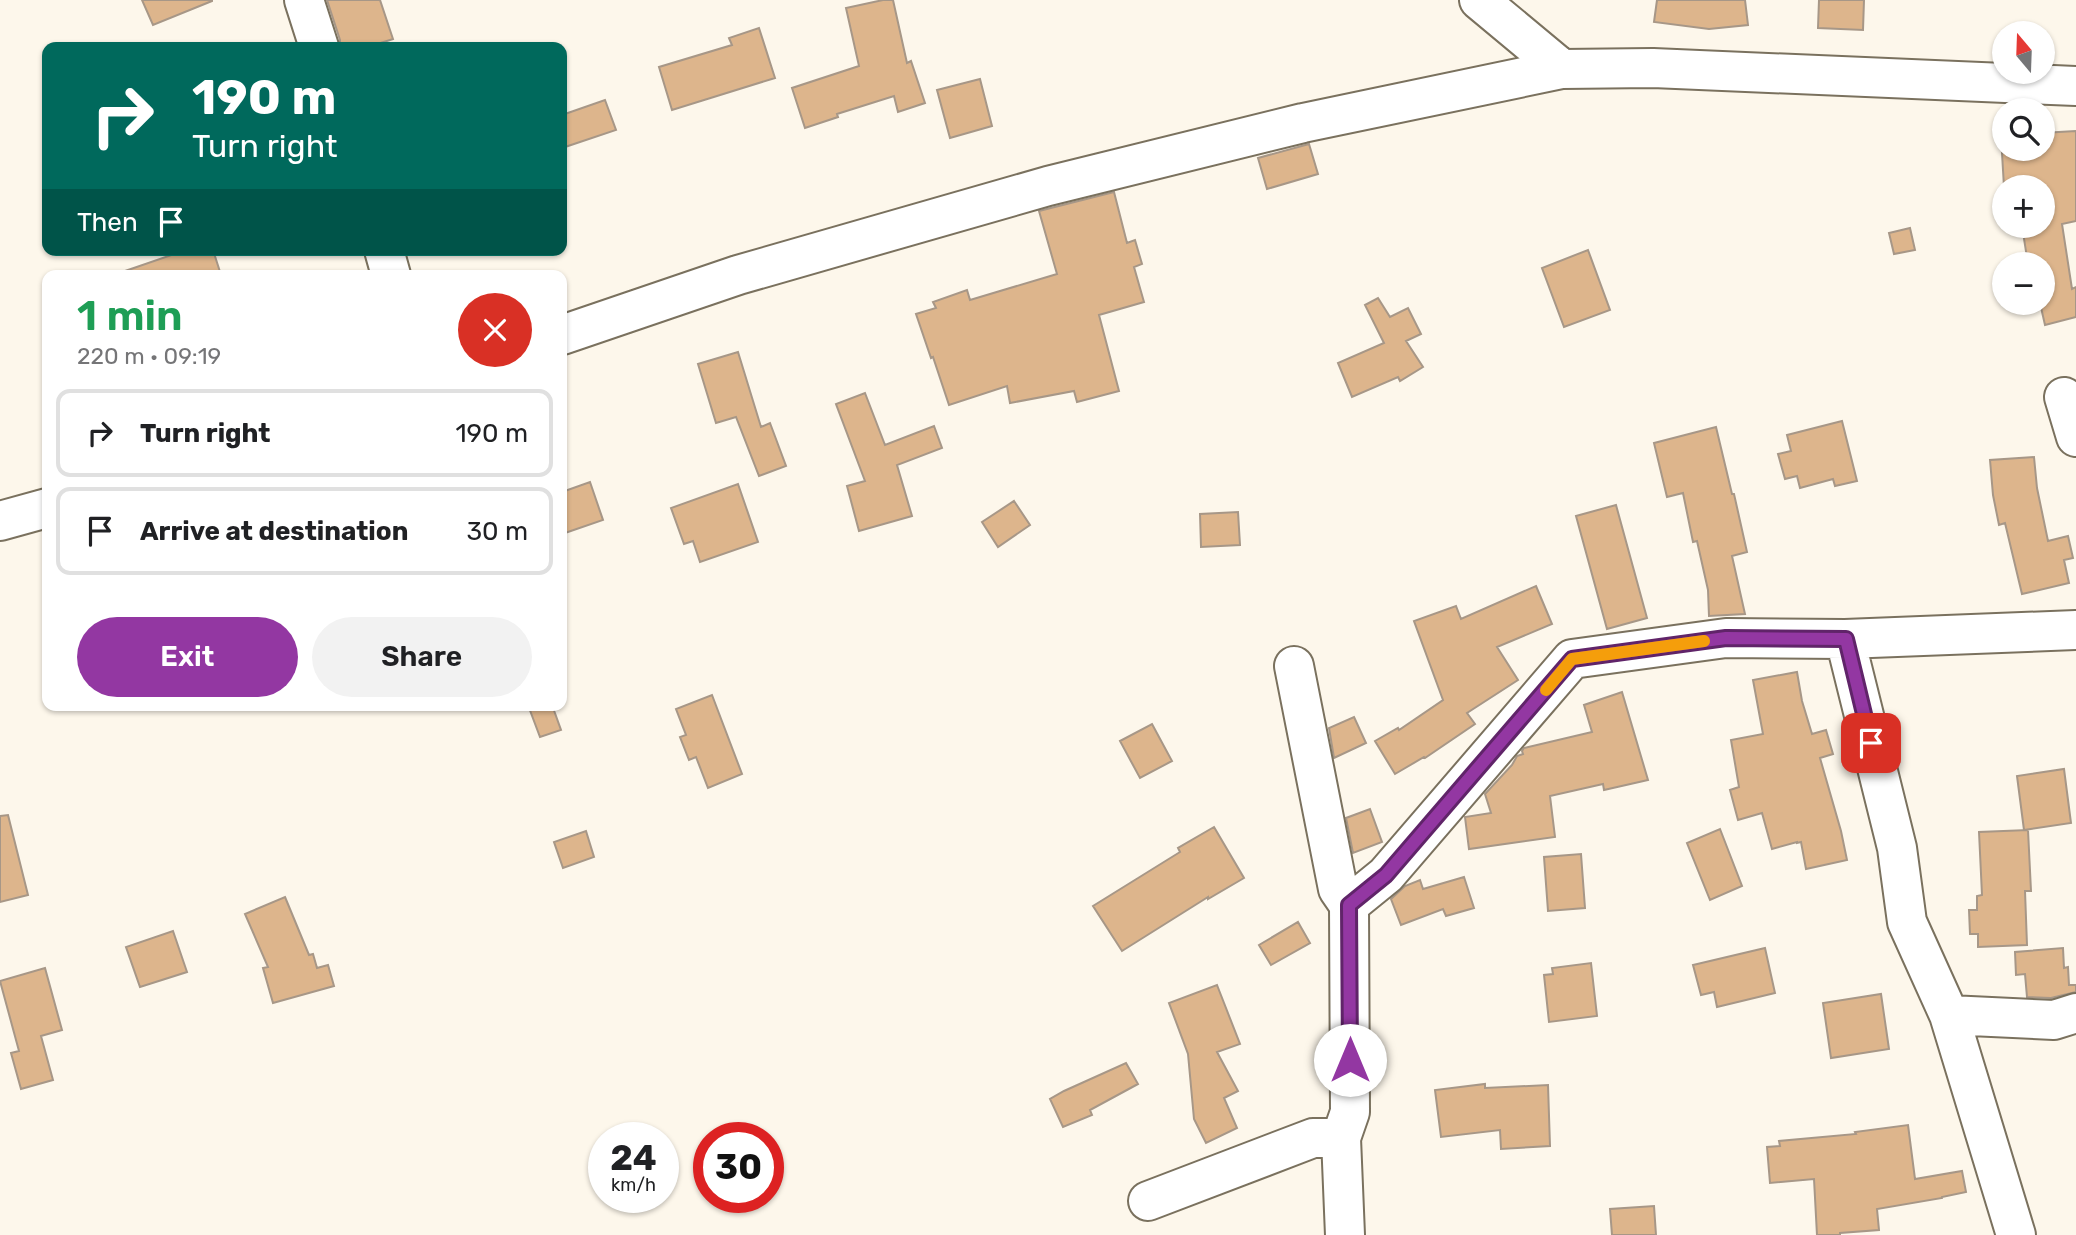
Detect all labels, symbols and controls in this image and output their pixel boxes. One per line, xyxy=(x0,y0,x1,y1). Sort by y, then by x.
north arrow xyxy=(1992,21,2054,84)
map controls xyxy=(1992,21,2055,315)
text: 190 m xyxy=(192,68,336,126)
icon: right xyxy=(77,70,168,161)
button: search xyxy=(1992,98,2055,161)
text: Turn right xyxy=(192,127,337,165)
button: + xyxy=(1992,175,2055,238)
icon: arrive xyxy=(152,203,190,241)
text: Then xyxy=(77,207,138,238)
button: − xyxy=(1992,252,2055,315)
text: 1 min xyxy=(77,291,183,341)
button: close xyxy=(458,293,532,367)
text: 220 m · 09:19 xyxy=(77,342,221,370)
icon: right xyxy=(81,414,119,452)
text: Turn right xyxy=(140,418,270,449)
text: 190 m xyxy=(455,418,528,449)
icon: arrive xyxy=(81,512,119,550)
text: Arrive at destination xyxy=(140,516,408,547)
text: 30 m xyxy=(466,516,528,547)
button: Exit xyxy=(77,617,298,697)
button: Share xyxy=(312,617,532,697)
pin xyxy=(1841,713,1901,773)
icon: arrive xyxy=(1852,724,1890,762)
position arrow xyxy=(1313,1023,1387,1097)
speed limit sign: 30 xyxy=(693,1122,784,1213)
text: 24 xyxy=(610,1137,657,1179)
text: km/h xyxy=(611,1174,656,1196)

